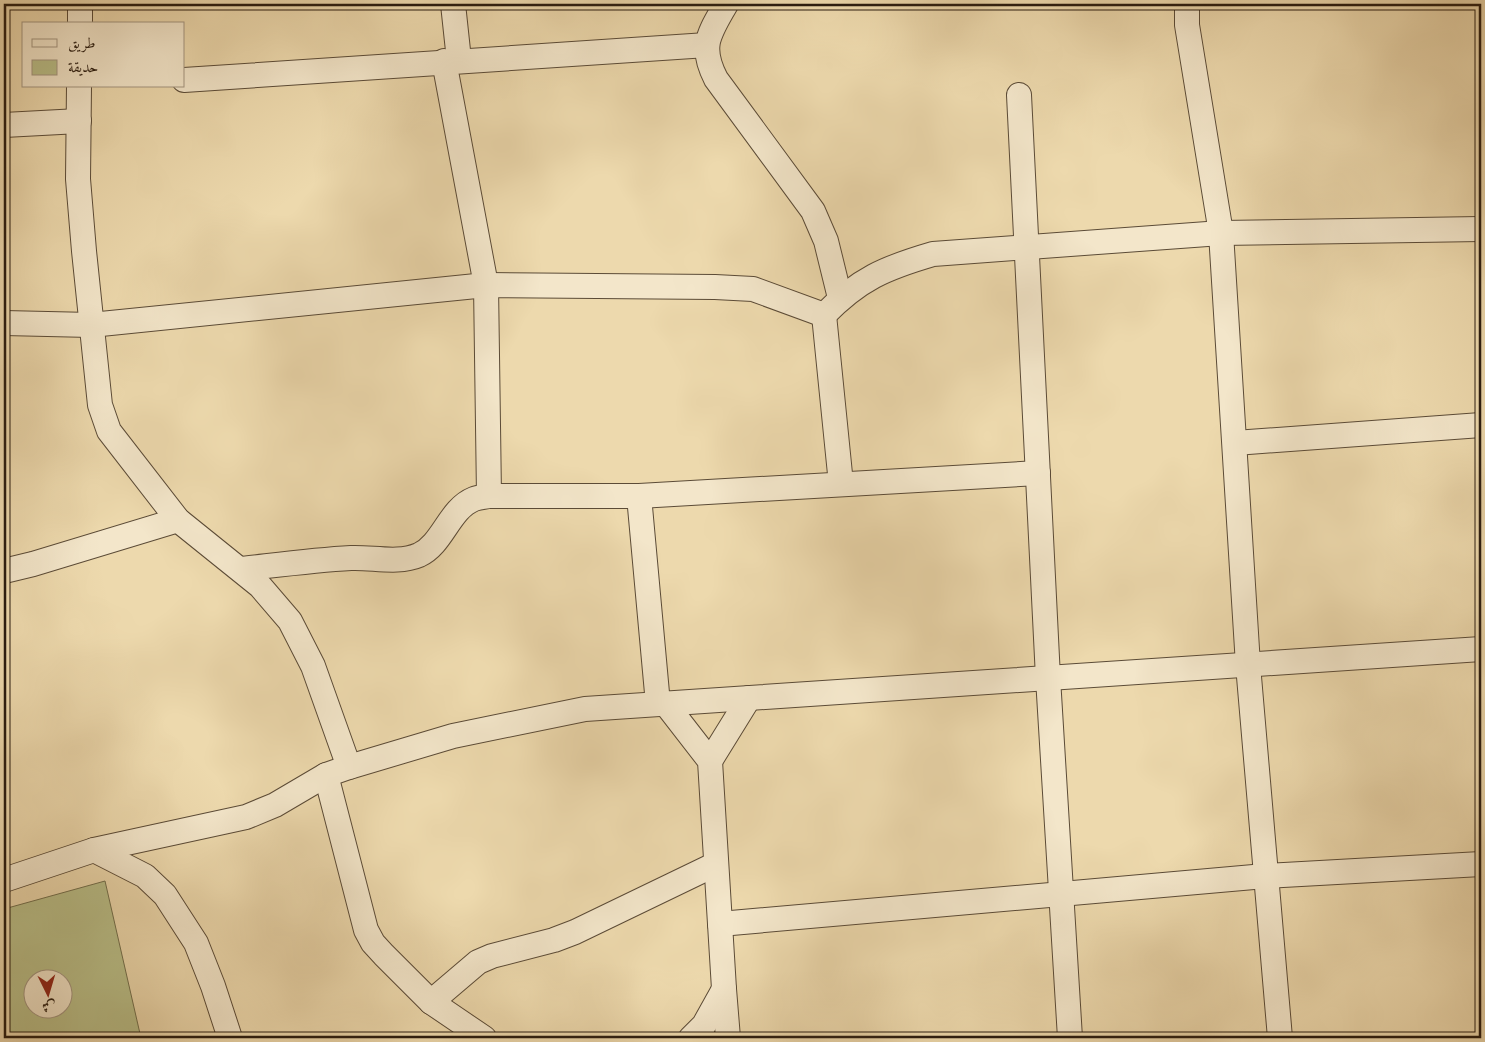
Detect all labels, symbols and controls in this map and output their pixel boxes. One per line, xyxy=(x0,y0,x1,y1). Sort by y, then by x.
legend xyxy=(22,22,185,88)
text: طريق xyxy=(68,33,95,53)
text: حديقة xyxy=(68,57,98,76)
north arrow xyxy=(22,970,72,1020)
text: ش xyxy=(41,997,57,1017)

